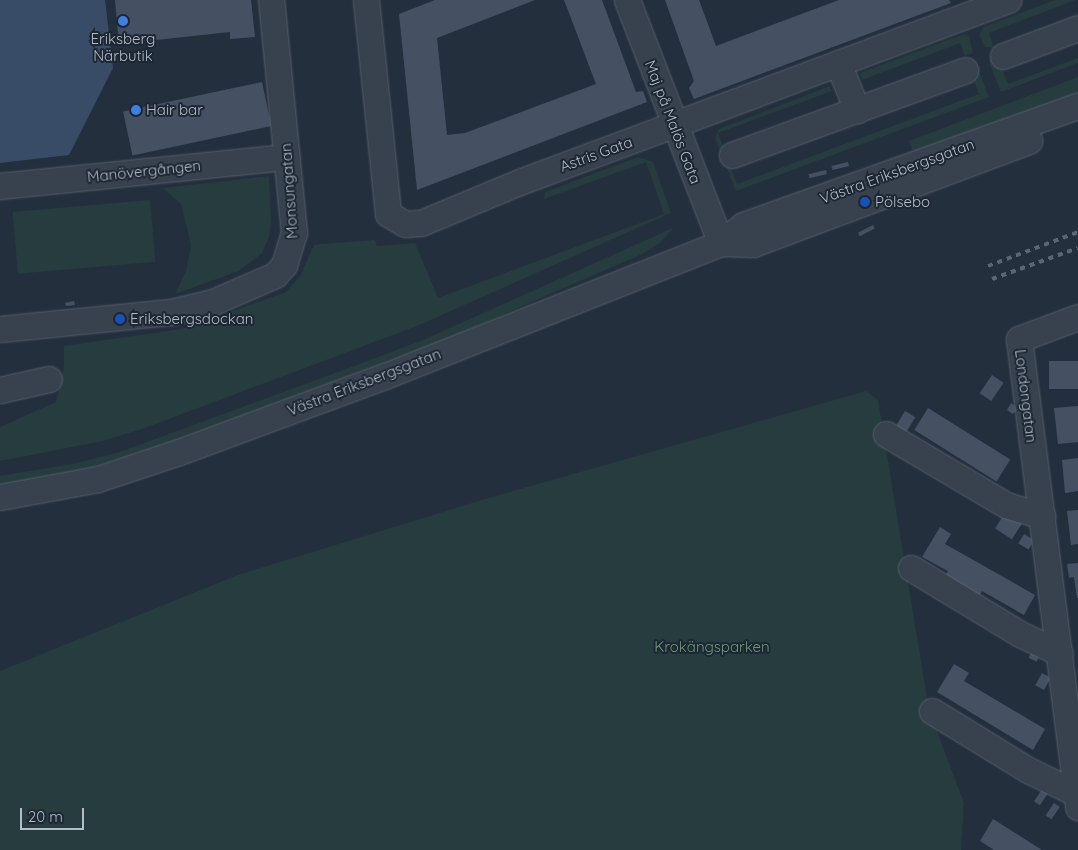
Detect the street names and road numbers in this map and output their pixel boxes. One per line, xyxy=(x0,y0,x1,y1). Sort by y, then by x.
street label: Maj på Malös Gata xyxy=(641,58,705,186)
street label: Astris Gata xyxy=(557,133,635,175)
street label: Västra Eriksbergsgatan xyxy=(817,135,977,207)
street label: Monsungatan xyxy=(277,143,301,239)
street label: Manövergången xyxy=(86,156,202,186)
street label: Västra Eriksbergsgatan xyxy=(285,344,443,420)
street label: Londongatan xyxy=(1011,348,1041,444)

